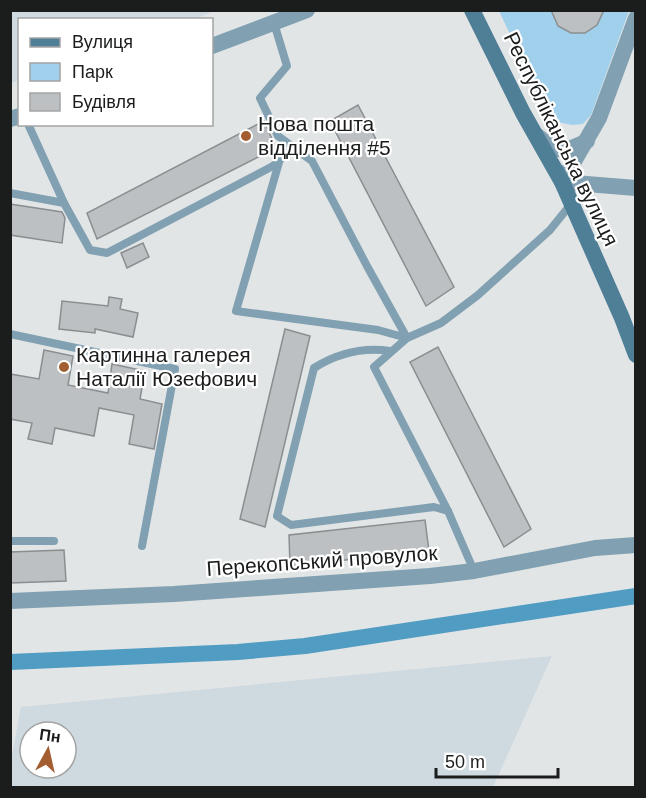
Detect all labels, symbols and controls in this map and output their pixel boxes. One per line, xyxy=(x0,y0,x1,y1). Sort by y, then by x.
legend xyxy=(18,18,213,126)
street label: Республіканська вулиця xyxy=(500,28,623,249)
text: Вулиця xyxy=(72,32,133,52)
text: Парк xyxy=(72,62,113,82)
text: Будівля xyxy=(72,92,136,112)
place label: Нова пошта відділення #5 xyxy=(258,112,391,159)
marker: Нова пошта відділення #5 xyxy=(239,129,253,143)
place label: Картинна галерея Наталії Юзефович xyxy=(76,343,257,390)
marker: Картинна галерея Наталії Юзефович xyxy=(57,360,71,374)
street label: Перекопський провулок xyxy=(206,541,439,580)
north arrow xyxy=(18,720,78,780)
text: Пн xyxy=(38,726,62,746)
scale bar xyxy=(436,741,558,779)
text: 50 m xyxy=(445,752,485,772)

